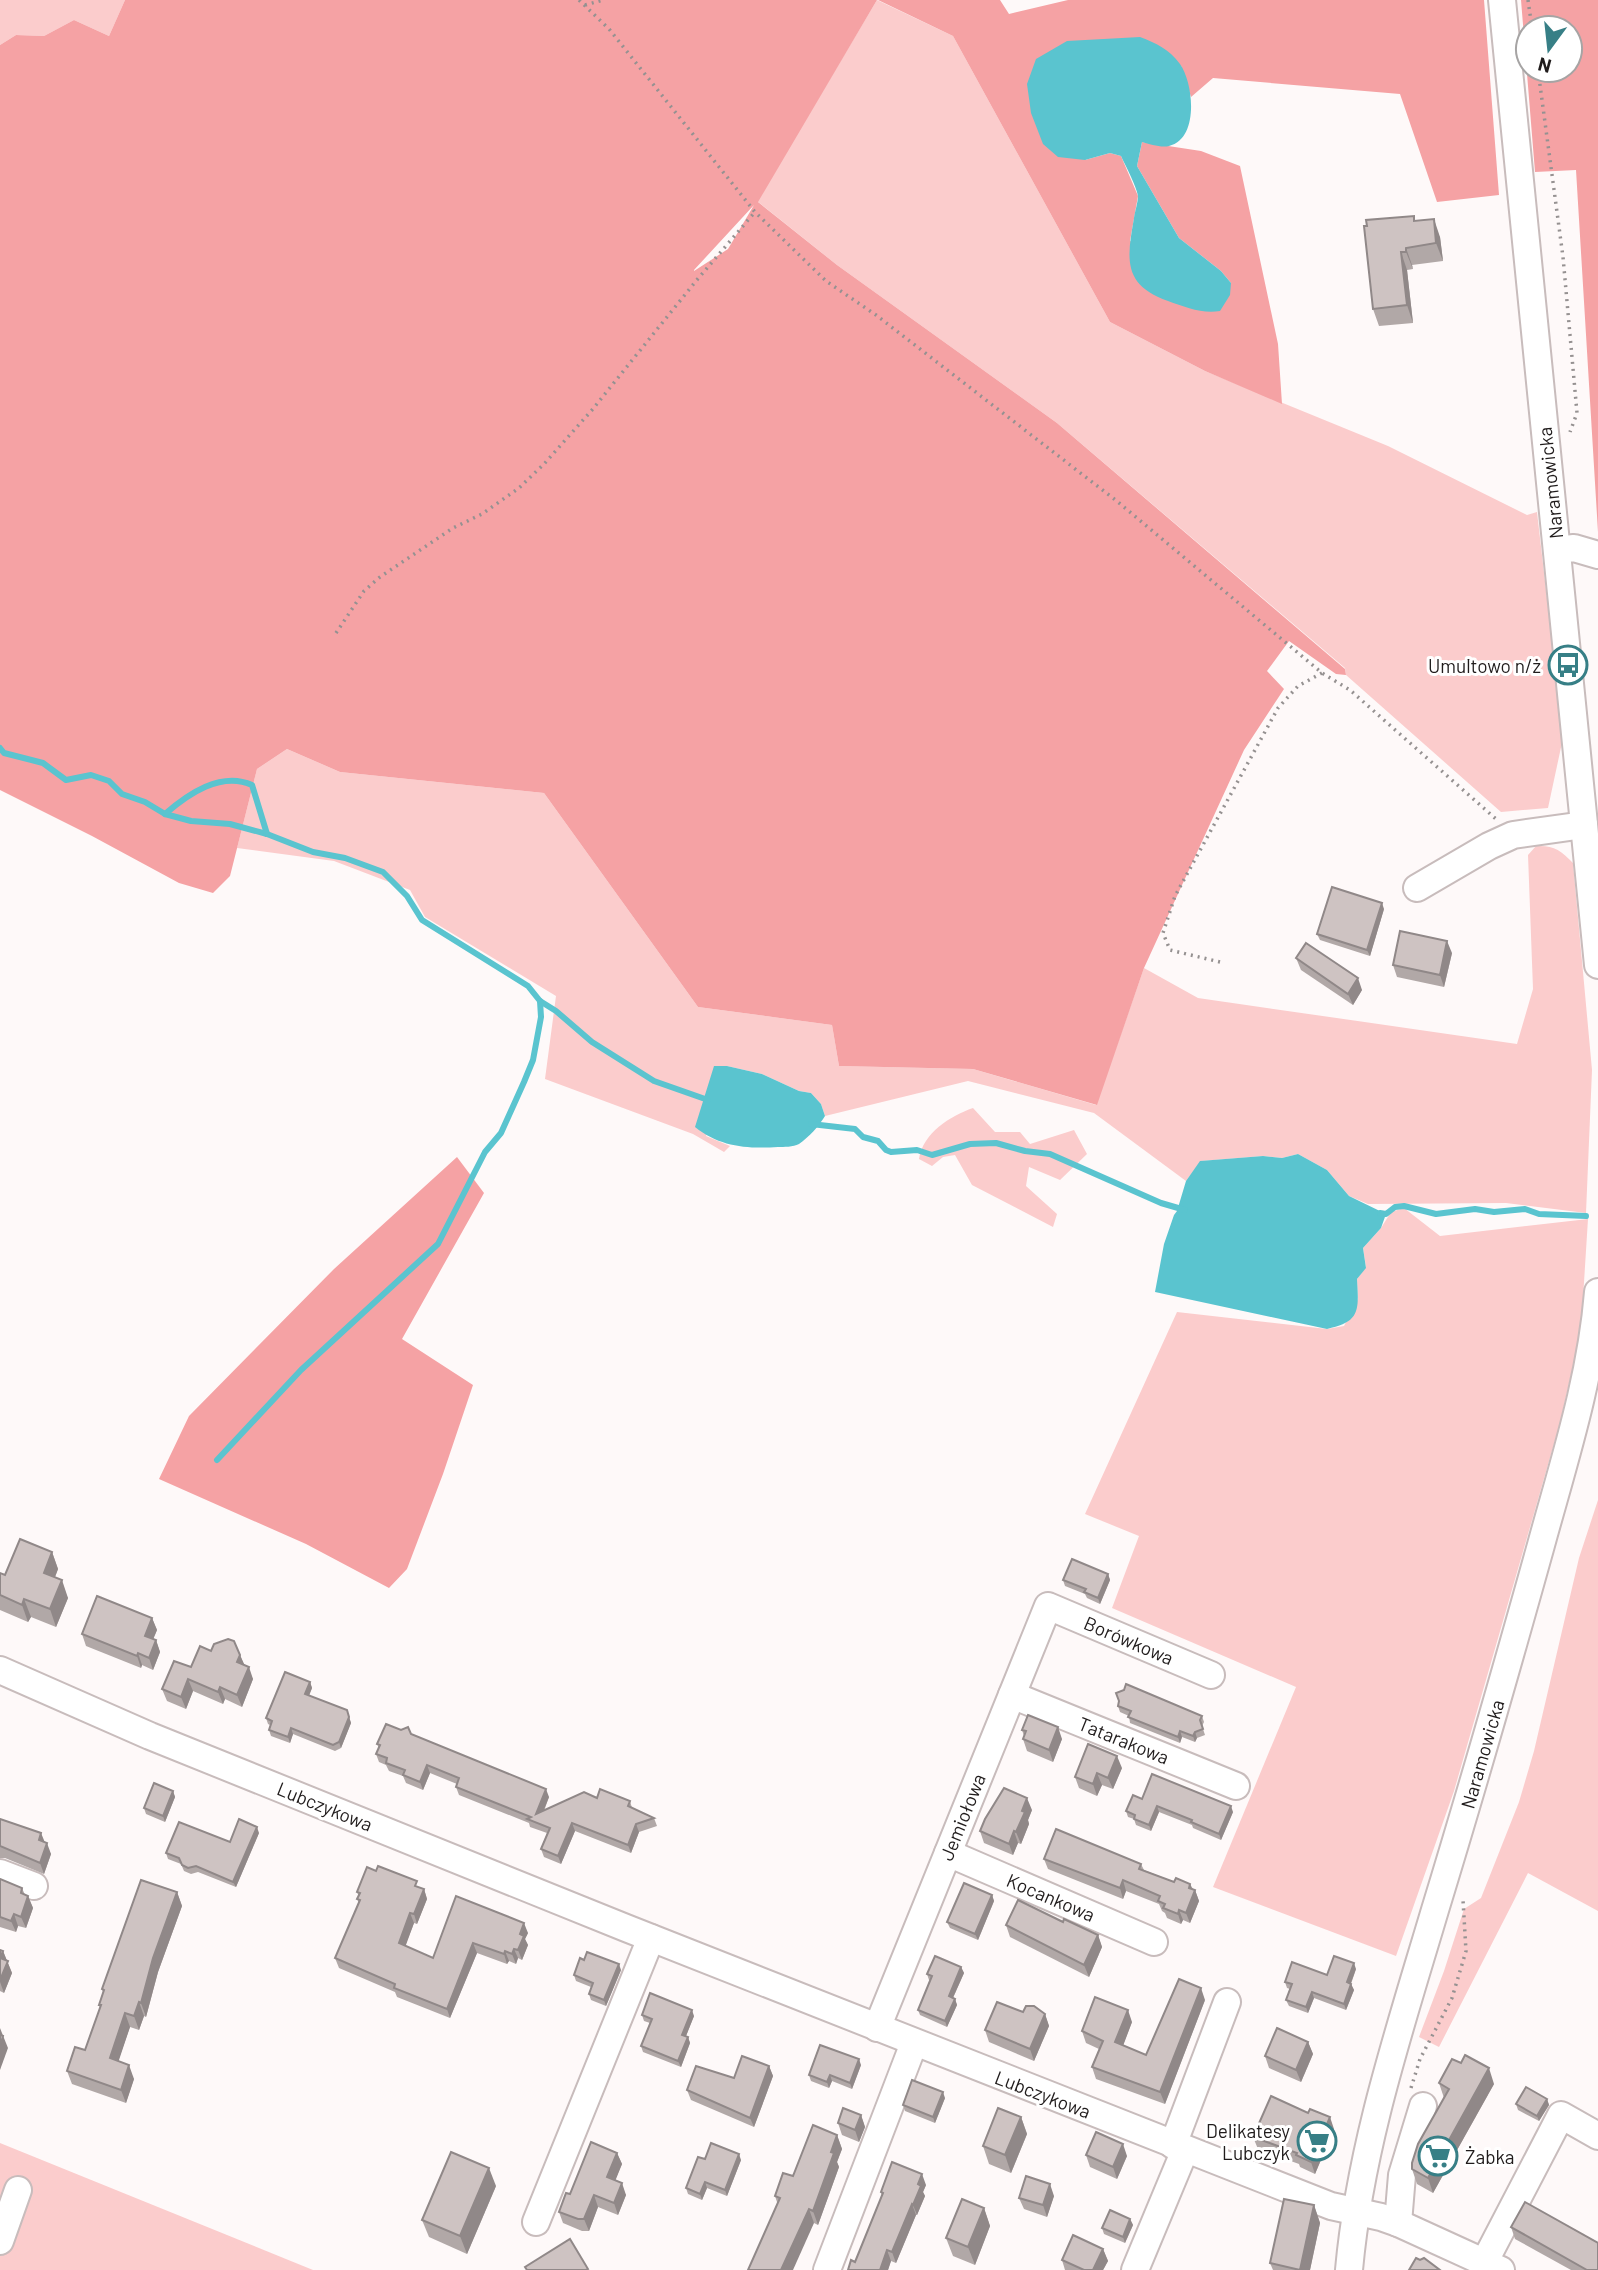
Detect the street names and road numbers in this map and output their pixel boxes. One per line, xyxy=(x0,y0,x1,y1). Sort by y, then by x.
street label: Naramowicka xyxy=(1533,426,1567,540)
street label: Borówkowa xyxy=(1081,1611,1177,1669)
street label: Naramowicka xyxy=(1455,1697,1509,1811)
street label: Tatarakowa xyxy=(1075,1711,1173,1769)
street label: Jemiołowa xyxy=(934,1770,990,1864)
street label: Lubczykowa xyxy=(274,1776,376,1836)
street label: Kocankowa xyxy=(1003,1868,1099,1926)
street label: Lubczykowa xyxy=(992,2065,1094,2123)

